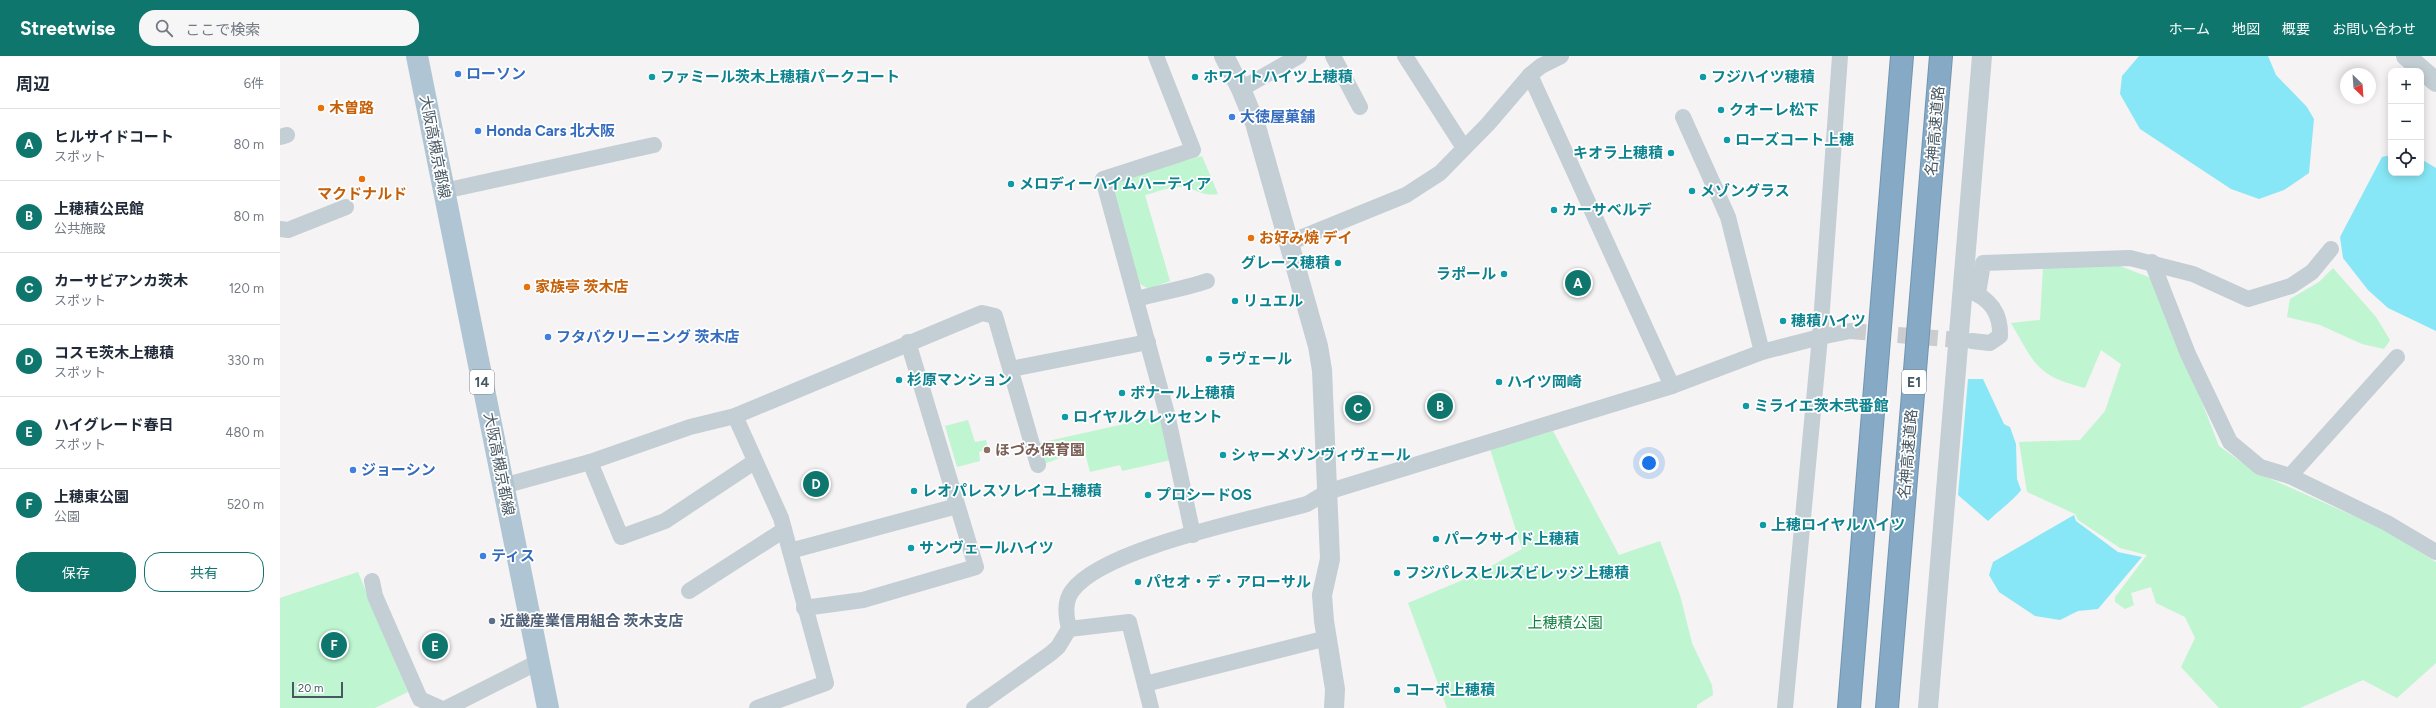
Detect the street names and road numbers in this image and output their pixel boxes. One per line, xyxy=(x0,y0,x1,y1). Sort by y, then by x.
street label: 名神高速道路 xyxy=(1922,85,1948,177)
street label: 大阪高槻京都線 xyxy=(416,94,454,200)
road number: 14 xyxy=(470,370,494,394)
road number: E1 xyxy=(1902,370,1926,394)
street label: 名神高速道路 xyxy=(1895,408,1921,500)
street label: 大阪高槻京都線 xyxy=(480,411,518,517)

